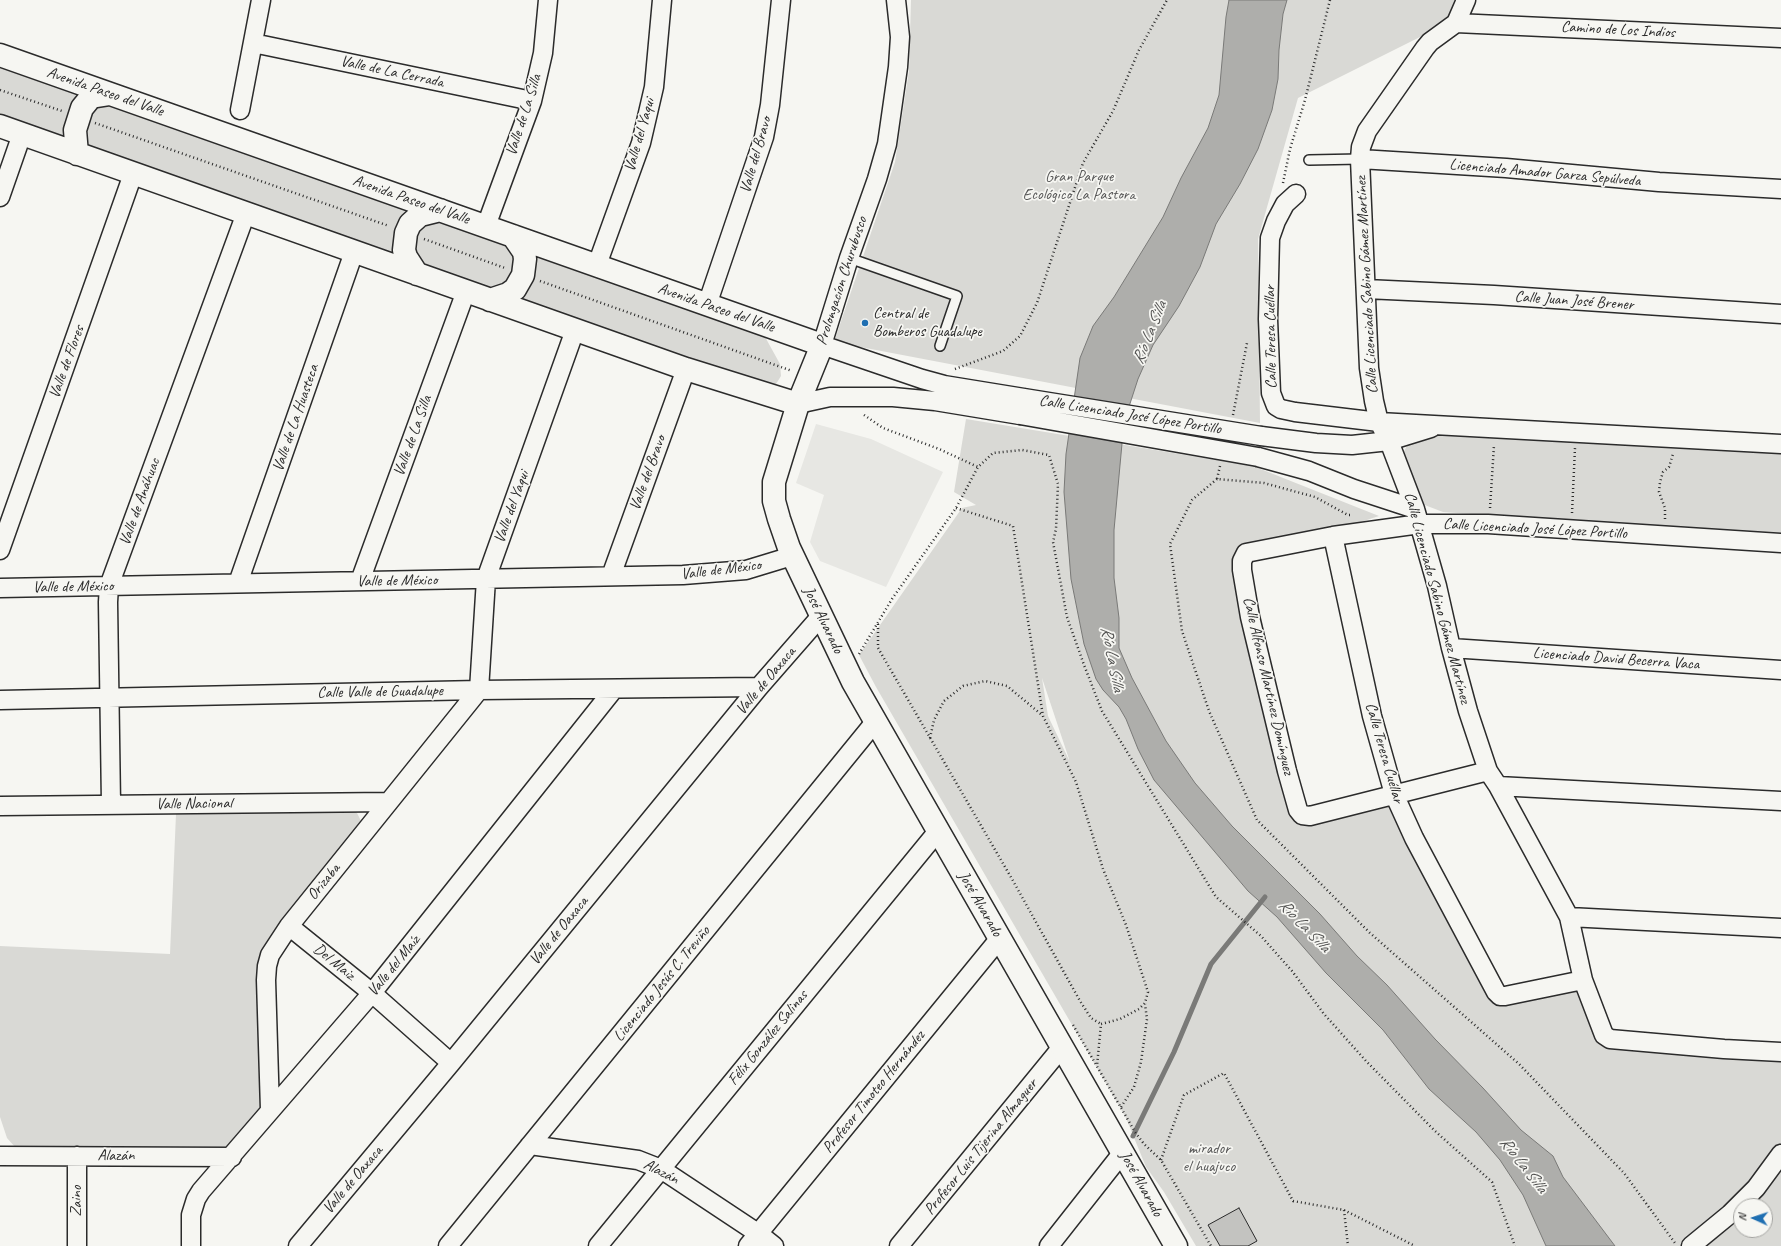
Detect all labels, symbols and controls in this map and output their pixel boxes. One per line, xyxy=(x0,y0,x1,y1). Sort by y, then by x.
street label: Camino de Los Indios xyxy=(1560,17,1676,43)
street label: Valle de La Cerrada xyxy=(339,52,445,92)
street label: Avenida Paseo del Valle xyxy=(44,63,166,121)
street label: Valle de La Silla xyxy=(502,72,546,158)
street label: Valle del Yaqui xyxy=(620,96,660,174)
street label: Valle del Bravo xyxy=(736,115,776,195)
street label: Licenciado Amador Garza Sepúlveda xyxy=(1449,155,1641,191)
park label: Gran Parque Ecológico La Pastora xyxy=(1023,167,1135,205)
street label: Avenida Paseo del Valle xyxy=(350,171,472,229)
street label: Calle Licenciado Sabino Gámez Martínez xyxy=(1352,176,1382,394)
street label: Prolongacíon Churubusco xyxy=(812,214,872,348)
street label: Avenida Paseo del Valle xyxy=(655,279,777,337)
street label: Calle Teresa Cuéllar xyxy=(1260,285,1282,389)
street label: Calle Juan José Brener xyxy=(1514,287,1634,315)
water label: Río La Silla xyxy=(1128,299,1172,367)
place label: Central de Bomberos Guadalupe xyxy=(873,304,982,342)
marker: Central de Bomberos Guadalupe xyxy=(860,318,870,328)
street label: Valle de Flores xyxy=(45,323,89,401)
street label: Valle de La Huasteca xyxy=(269,362,323,474)
street label: Calle Licenciado José López Portillo xyxy=(1038,391,1222,439)
street label: Valle de La Silla xyxy=(390,393,436,479)
street label: Valle del Bravo xyxy=(626,433,670,513)
street label: Valle de Anáhuac xyxy=(115,456,165,548)
street label: Valle del Yaqui xyxy=(490,468,534,546)
street label: Calle Licenciado Sabino Gámez Martínez xyxy=(1400,490,1474,706)
street label: Calle Licenciado José López Portillo xyxy=(1443,515,1627,543)
street label: Valle de México xyxy=(680,556,762,584)
street label: Valle de México xyxy=(357,571,437,591)
street label: Valle de México xyxy=(33,577,113,597)
street label: José Alvarado xyxy=(799,583,847,657)
street label: Calle Alfonso Martínez Domínguez xyxy=(1238,595,1298,777)
water label: Río La Silla xyxy=(1096,625,1128,693)
street label: Valle de Oaxaca xyxy=(732,643,800,719)
street label: Licenciado David Becerra Vaca xyxy=(1532,644,1700,674)
street label: Calle Valle de Guadalupe xyxy=(317,681,443,703)
street label: Calle Teresa Cuéllar xyxy=(1360,701,1408,805)
street label: Valle Nacional xyxy=(156,794,232,814)
street label: Orizaba xyxy=(303,860,345,904)
street label: José Alvarado xyxy=(954,868,1006,940)
street label: Valle de Oaxaca xyxy=(525,893,593,969)
water label: Río La Silla xyxy=(1274,895,1334,957)
street label: Licenciado Jesús C. Treviño xyxy=(609,922,715,1046)
street label: Valle del Maíz xyxy=(364,932,424,1000)
street label: Del Maiz xyxy=(309,939,359,985)
street label: Félix González Salinas xyxy=(724,987,812,1089)
street label: Profesor Timoteo Hernández xyxy=(819,1027,929,1157)
street label: Profesor Luis Tijerina Almaguer xyxy=(920,1075,1042,1219)
water label: Río La Silla xyxy=(1495,1133,1551,1197)
park label: mirador el huajuco xyxy=(1183,1139,1235,1177)
street label: Valle de Oaxaca xyxy=(319,1142,387,1218)
street label: Alazán xyxy=(98,1146,134,1166)
street label: José Alvarado xyxy=(1115,1148,1167,1220)
street label: Alazán xyxy=(640,1155,682,1189)
street label: Zaino xyxy=(67,1186,87,1216)
north arrow xyxy=(1733,1198,1773,1238)
text: N xyxy=(1735,1214,1749,1221)

